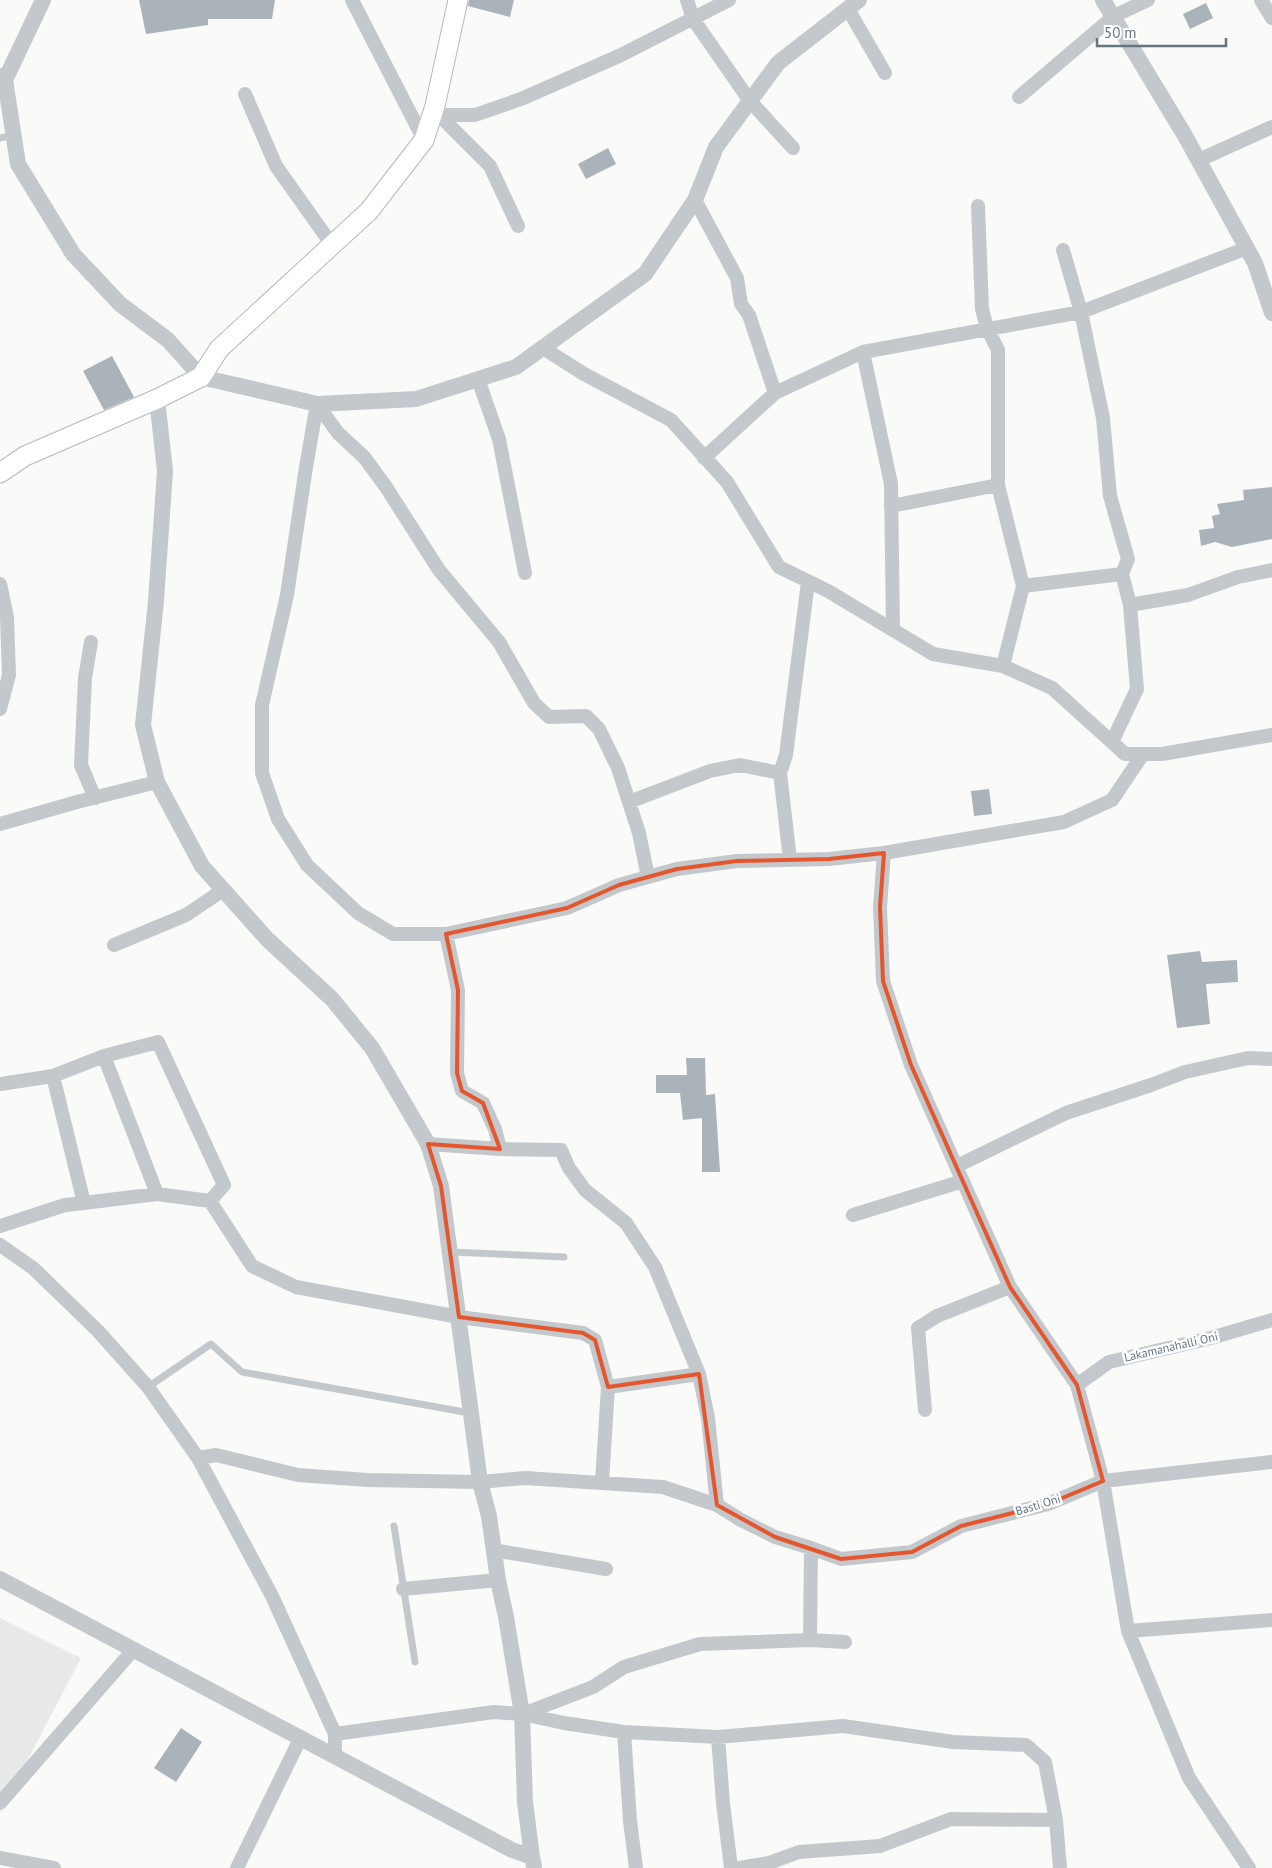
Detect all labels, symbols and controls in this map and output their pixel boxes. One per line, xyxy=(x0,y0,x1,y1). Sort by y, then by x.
scale bar xyxy=(1097,15,1226,47)
text: 50 m xyxy=(1104,23,1137,42)
street label: Lakamanahalli Oni xyxy=(1123,1328,1219,1365)
street label: Basti Oni xyxy=(1013,1491,1062,1518)

